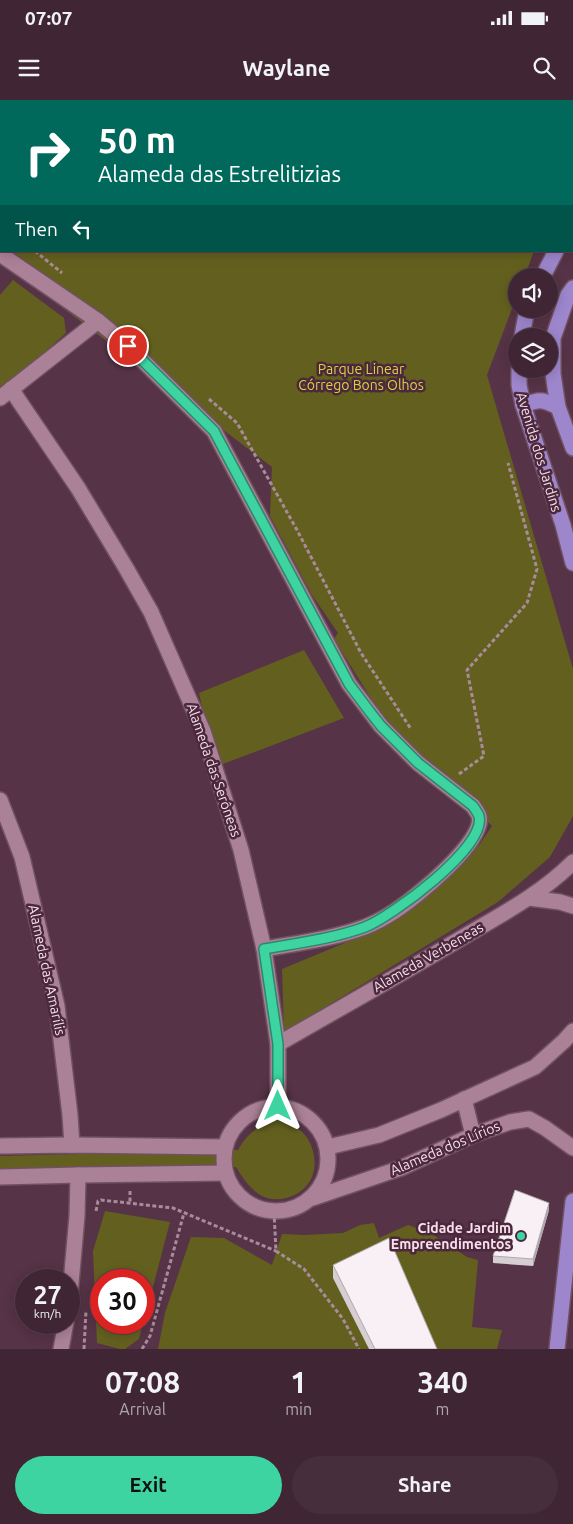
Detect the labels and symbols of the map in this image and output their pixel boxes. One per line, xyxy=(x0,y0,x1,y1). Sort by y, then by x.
pin xyxy=(107,325,149,367)
park label: Parque Linear Córrego Bons Olhos xyxy=(298,361,424,393)
street label: Avenida dos Jardins xyxy=(513,390,565,514)
street label: Alameda das Serôneas xyxy=(184,701,244,839)
street label: Alameda das Amarílis xyxy=(25,903,69,1037)
street label: Alameda Verbeneas xyxy=(370,919,486,995)
position arrow xyxy=(251,1079,303,1131)
street label: Alameda dos Lírios xyxy=(388,1118,502,1178)
place label: Cidade Jardim Empreendimentos xyxy=(391,1220,511,1252)
marker: Cidade Jardim Empreendimentos xyxy=(515,1230,527,1242)
speed limit sign: 30 xyxy=(90,1269,155,1334)

